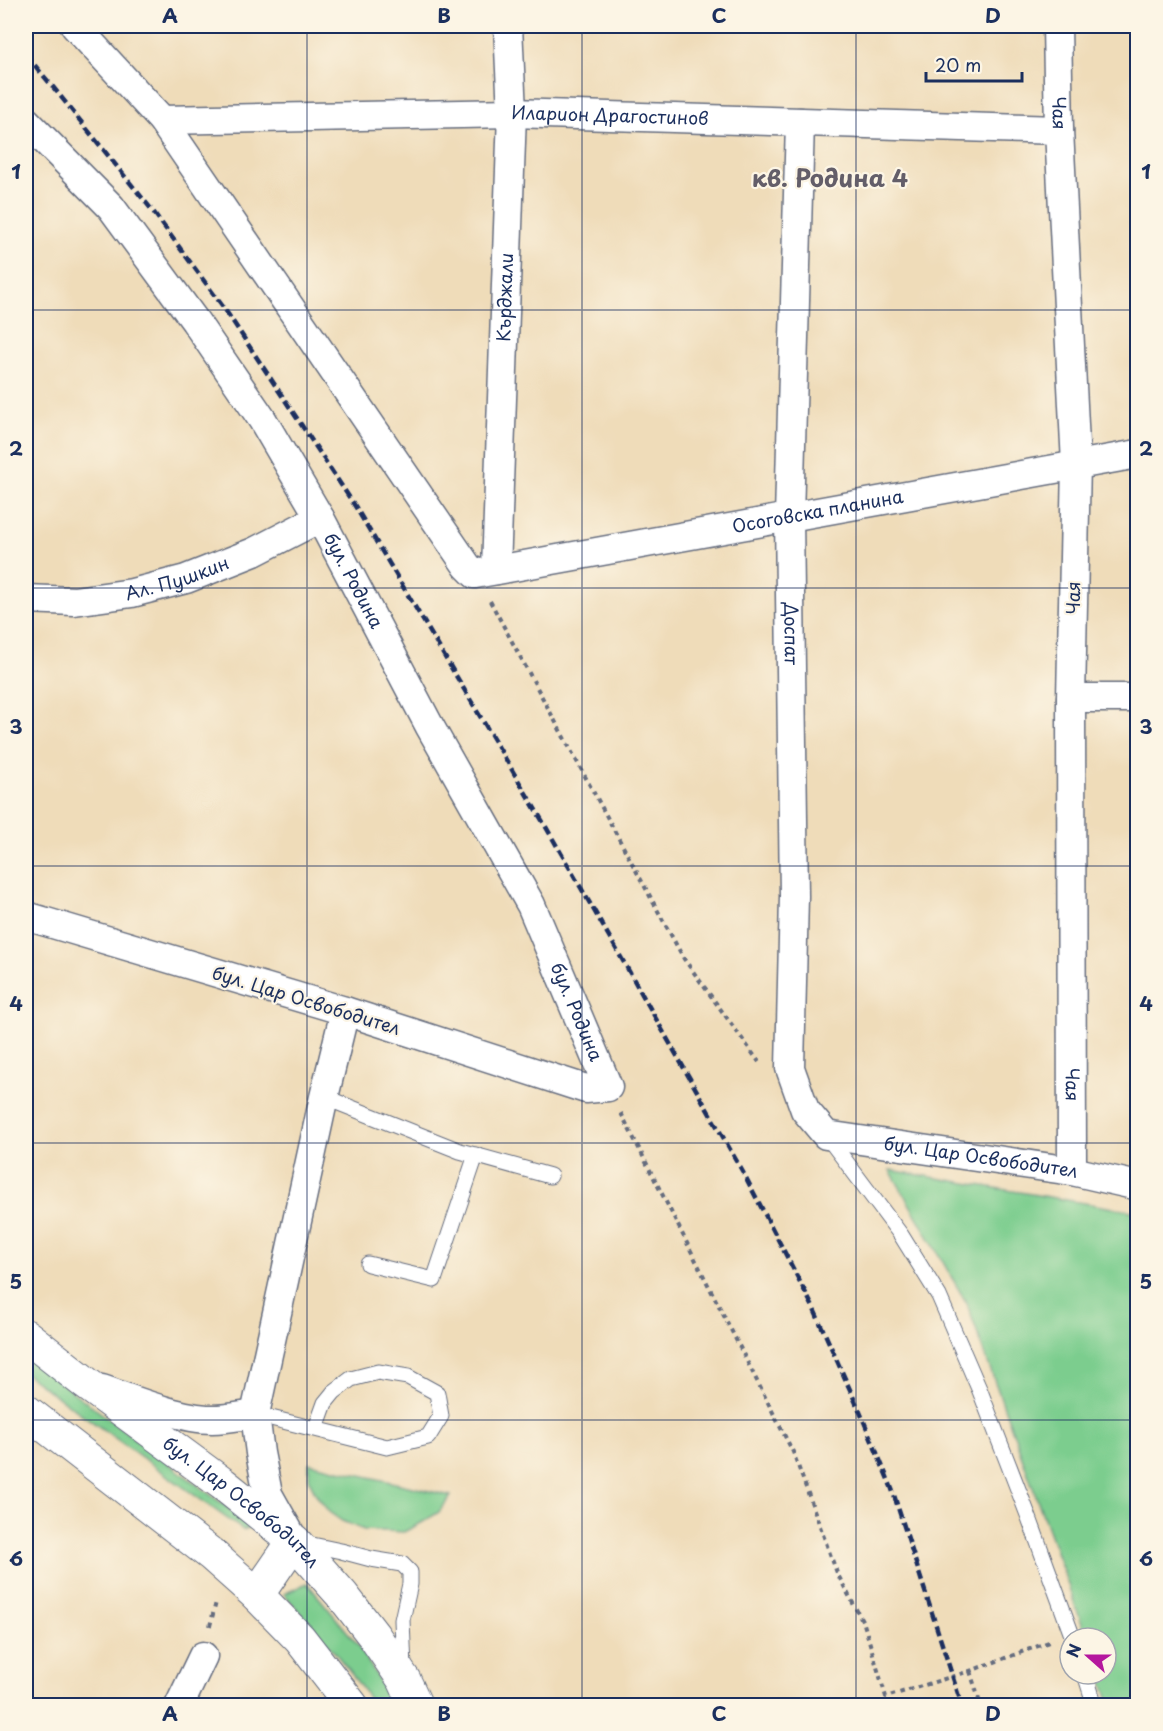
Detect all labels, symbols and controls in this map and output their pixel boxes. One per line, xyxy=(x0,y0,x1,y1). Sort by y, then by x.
text: A xyxy=(162,0,178,30)
text: B xyxy=(437,0,451,30)
text: C xyxy=(711,0,727,30)
text: D xyxy=(985,0,1001,30)
scale bar xyxy=(926,45,1022,83)
text: 20 m xyxy=(935,51,981,78)
street label: Чая xyxy=(1046,96,1074,130)
street label: Иларион Драгостинов xyxy=(511,98,709,131)
text: 1 xyxy=(11,156,21,186)
text: 1 xyxy=(1141,156,1151,186)
district label: кв. Родина 4 xyxy=(752,159,908,195)
street label: Кърджали xyxy=(489,252,519,342)
text: 2 xyxy=(9,433,23,463)
text: 2 xyxy=(1139,433,1153,463)
street label: Осоговска планина xyxy=(730,482,906,539)
street label: бул. Родина xyxy=(318,527,391,633)
street label: Ал. Пушкин xyxy=(122,548,233,606)
street label: Чая xyxy=(1059,581,1086,615)
street label: Доспат xyxy=(778,601,806,666)
text: 3 xyxy=(9,711,23,741)
text: 3 xyxy=(1139,711,1153,741)
street label: бул. Цар Освободител xyxy=(209,958,404,1041)
street label: бул. Родина xyxy=(545,958,611,1066)
text: 4 xyxy=(9,988,23,1018)
text: 4 xyxy=(1139,988,1153,1018)
street label: Чая xyxy=(1060,1068,1087,1101)
street label: бул. Цар Освободител xyxy=(882,1129,1081,1184)
text: 5 xyxy=(10,1266,22,1296)
text: 5 xyxy=(1140,1266,1152,1296)
street label: бул. Цар Освободител xyxy=(158,1429,327,1573)
text: 6 xyxy=(9,1543,23,1573)
text: 6 xyxy=(1139,1543,1153,1573)
north arrow xyxy=(1058,1626,1118,1686)
text: N xyxy=(1060,1640,1087,1660)
text: A xyxy=(162,1698,178,1728)
text: B xyxy=(437,1698,451,1728)
text: C xyxy=(711,1698,727,1728)
text: D xyxy=(985,1698,1001,1728)

